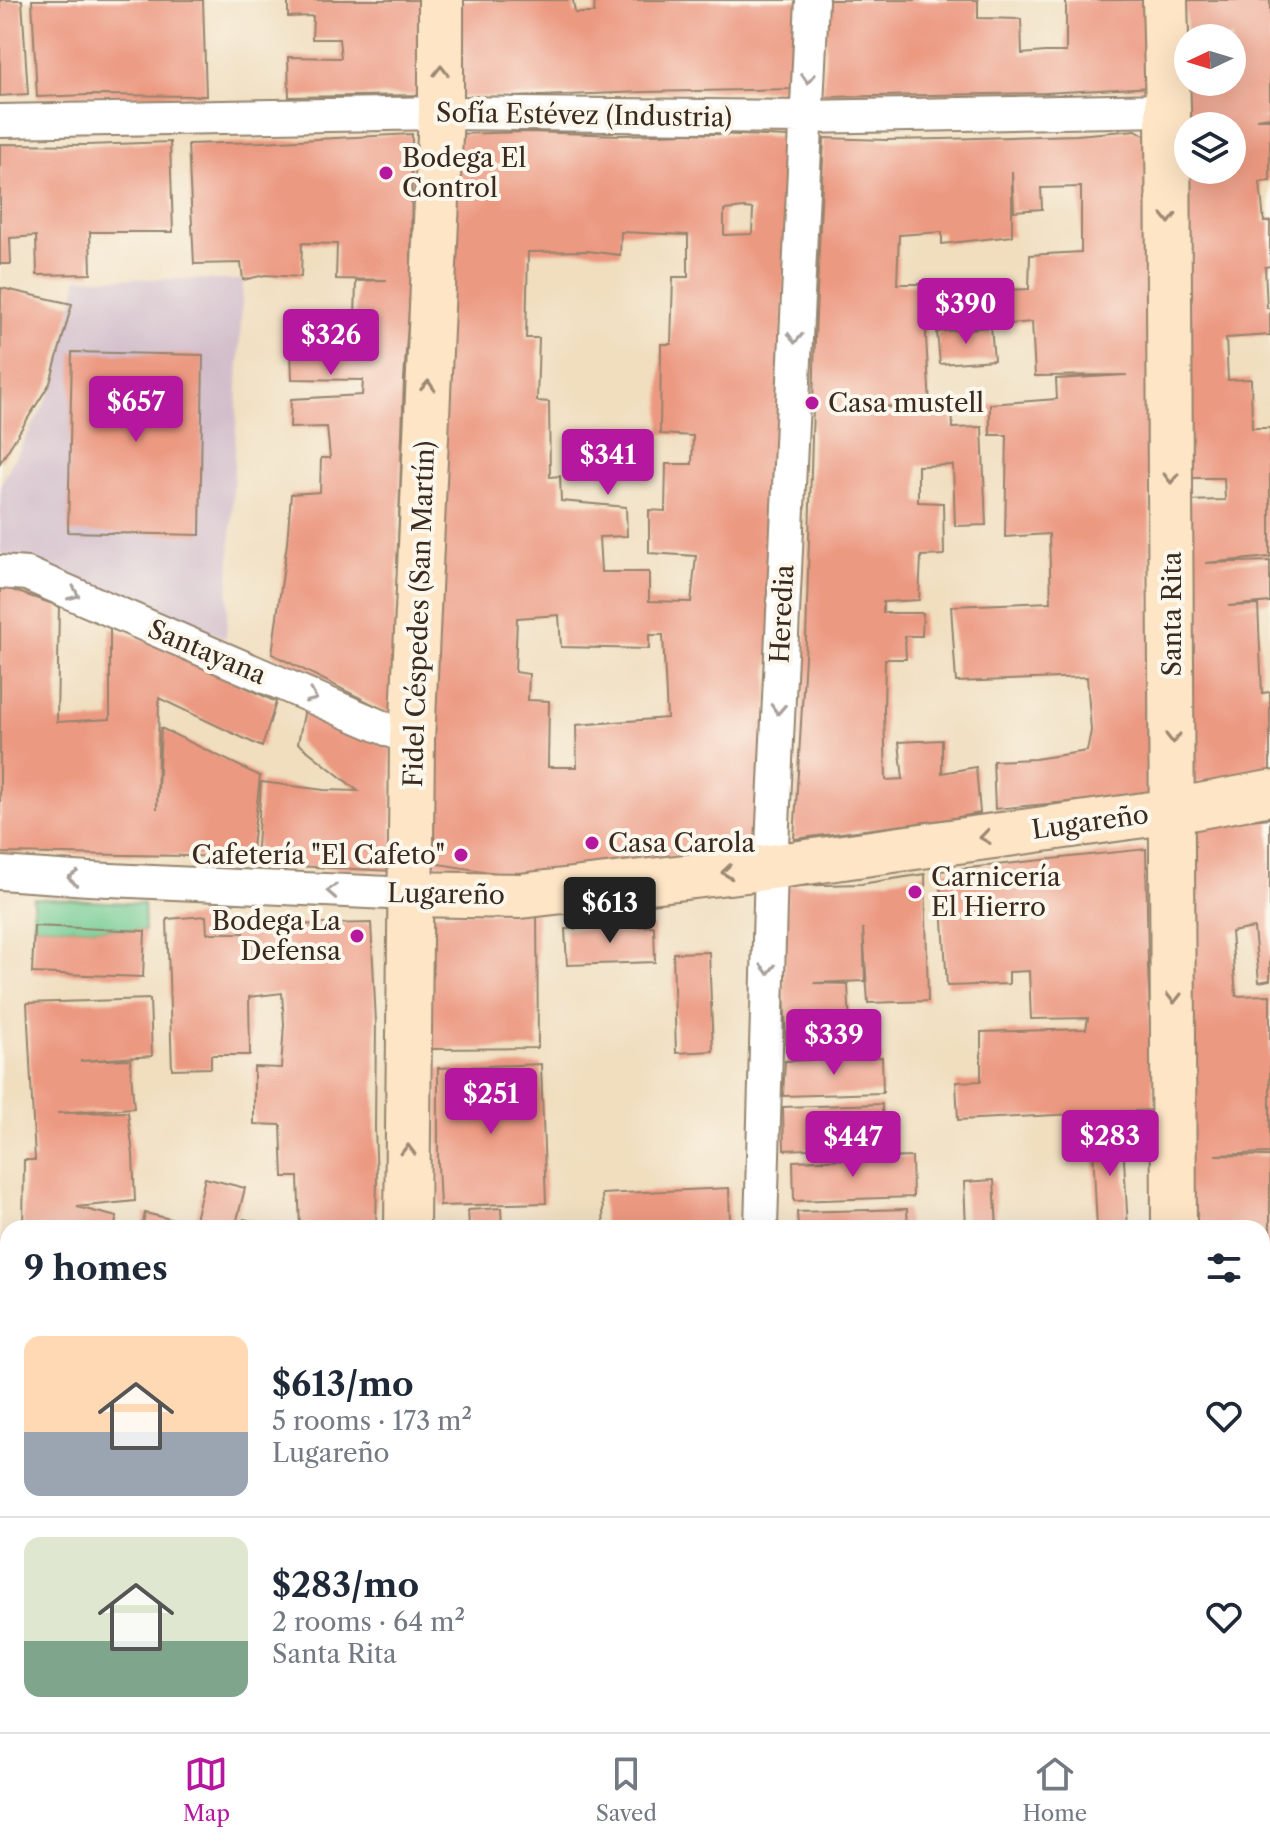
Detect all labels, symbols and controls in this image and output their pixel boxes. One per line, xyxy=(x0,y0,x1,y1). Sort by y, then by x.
north arrow xyxy=(1174,24,1246,96)
map controls xyxy=(1174,24,1246,184)
one-way arrow xyxy=(432,64,450,77)
one-way arrow xyxy=(799,72,816,85)
street label: Sofía Estévez (Industria) xyxy=(436,96,732,134)
button: layers xyxy=(1174,112,1246,184)
place label: Bodega El Control xyxy=(402,142,526,204)
marker: Bodega El Control xyxy=(377,164,395,182)
one-way arrow xyxy=(1160,212,1178,225)
pin: $390 xyxy=(919,278,1013,346)
text: $390 xyxy=(935,288,997,320)
pin: $326 xyxy=(284,309,378,377)
text: $326 xyxy=(301,319,361,351)
one-way arrow xyxy=(787,332,804,345)
pin: $657 xyxy=(89,376,183,444)
one-way arrow xyxy=(420,379,437,392)
text: $657 xyxy=(107,386,165,418)
place label: Casa mustell xyxy=(828,387,984,419)
marker: Casa mustell xyxy=(803,394,821,412)
pin: $341 xyxy=(561,429,655,497)
text: $341 xyxy=(580,439,636,471)
street label: Fidel Céspedes (San Martín) xyxy=(397,440,441,788)
one-way arrow xyxy=(1162,472,1180,485)
street label: Santa Rita xyxy=(1156,551,1188,676)
street label: Heredia xyxy=(763,564,801,664)
one-way arrow xyxy=(66,585,80,601)
street label: Santayana xyxy=(143,613,271,691)
one-way arrow xyxy=(304,688,319,704)
one-way arrow xyxy=(770,703,787,716)
one-way arrow xyxy=(1164,732,1182,745)
street label: Lugareño xyxy=(1030,798,1150,846)
place label: Casa Carola xyxy=(608,827,755,859)
one-way arrow xyxy=(978,828,992,845)
marker: Casa Carola xyxy=(583,834,601,852)
place label: Cafetería "El Cafeto" xyxy=(191,839,445,871)
marker: Cafetería "El Cafeto" xyxy=(452,846,470,864)
place label: Carnicería El Hierro xyxy=(931,861,1061,923)
one-way arrow xyxy=(721,863,734,880)
one-way arrow xyxy=(66,870,79,887)
street label: Lugareño xyxy=(387,877,505,911)
pin: $613 xyxy=(563,877,657,945)
one-way arrow xyxy=(325,882,338,899)
marker: Carnicería El Hierro xyxy=(906,883,924,901)
text: $613 xyxy=(582,887,638,919)
place label: Bodega La Defensa xyxy=(212,905,341,967)
marker: Bodega La Defensa xyxy=(348,927,366,945)
one-way arrow xyxy=(759,963,777,976)
one-way arrow xyxy=(1165,992,1183,1005)
pin: $339 xyxy=(787,1009,881,1077)
text: $339 xyxy=(804,1019,864,1051)
pin: $251 xyxy=(444,1068,538,1136)
text: $251 xyxy=(463,1078,519,1110)
pin: $283 xyxy=(1063,1110,1157,1178)
pin: $447 xyxy=(806,1111,900,1179)
text: $283 xyxy=(1080,1120,1140,1152)
text: $447 xyxy=(824,1121,882,1153)
one-way arrow xyxy=(399,1143,417,1156)
icon: filters xyxy=(1202,1246,1246,1290)
text: 9 homes xyxy=(24,1247,168,1289)
text: $613/mo xyxy=(272,1363,414,1405)
icon: home xyxy=(88,1368,184,1464)
icon: heart xyxy=(1202,1394,1246,1438)
text: 5 rooms · 173 m² xyxy=(272,1405,472,1437)
text: Lugareño xyxy=(272,1437,389,1469)
text: $283/mo xyxy=(272,1564,419,1606)
icon: home xyxy=(88,1569,184,1665)
icon: heart xyxy=(1202,1595,1246,1639)
text: 2 rooms · 64 m² xyxy=(272,1606,465,1638)
text: Santa Rita xyxy=(272,1638,397,1670)
tab: Map xyxy=(183,1752,230,1827)
tab: Saved xyxy=(596,1752,657,1827)
tab: Home xyxy=(1023,1752,1087,1827)

